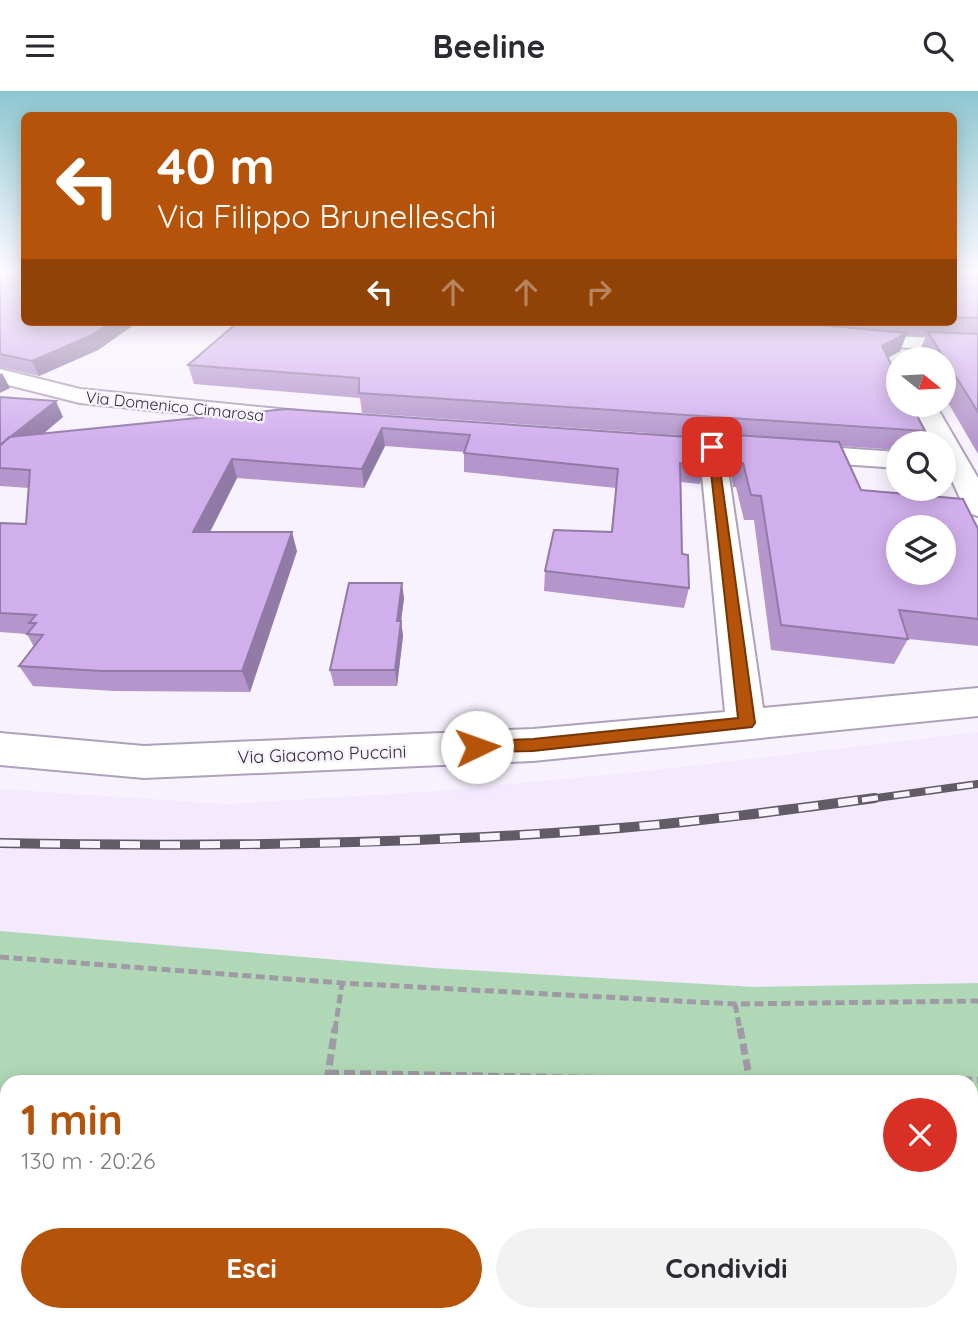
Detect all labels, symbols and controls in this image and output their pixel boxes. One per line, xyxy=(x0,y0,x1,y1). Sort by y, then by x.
text: Beeline xyxy=(433,26,545,66)
icon: menu xyxy=(21,27,59,65)
icon: search xyxy=(919,27,957,65)
text: 40 m xyxy=(157,135,275,196)
icon: left xyxy=(42,140,133,231)
text: Via Filippo Brunelleschi xyxy=(157,196,496,236)
icon: left xyxy=(361,273,399,311)
icon: ahead xyxy=(434,273,472,311)
icon: ahead xyxy=(507,273,545,311)
icon: right xyxy=(580,273,618,311)
north arrow xyxy=(886,347,956,417)
map controls xyxy=(886,347,956,585)
street label: Via Domenico Cimarosa xyxy=(85,387,265,425)
pin xyxy=(682,417,742,477)
icon: arrive xyxy=(693,428,731,466)
button: search xyxy=(886,431,956,501)
button: layers xyxy=(886,515,956,585)
position arrow xyxy=(440,710,514,784)
street label: Via Giacomo Puccini xyxy=(237,740,407,768)
text: 1 min xyxy=(21,1093,123,1146)
button: close xyxy=(883,1098,957,1172)
text: 130 m · 20:26 xyxy=(21,1146,155,1175)
button: Esci xyxy=(21,1228,482,1308)
button: Condividi xyxy=(496,1228,957,1308)

